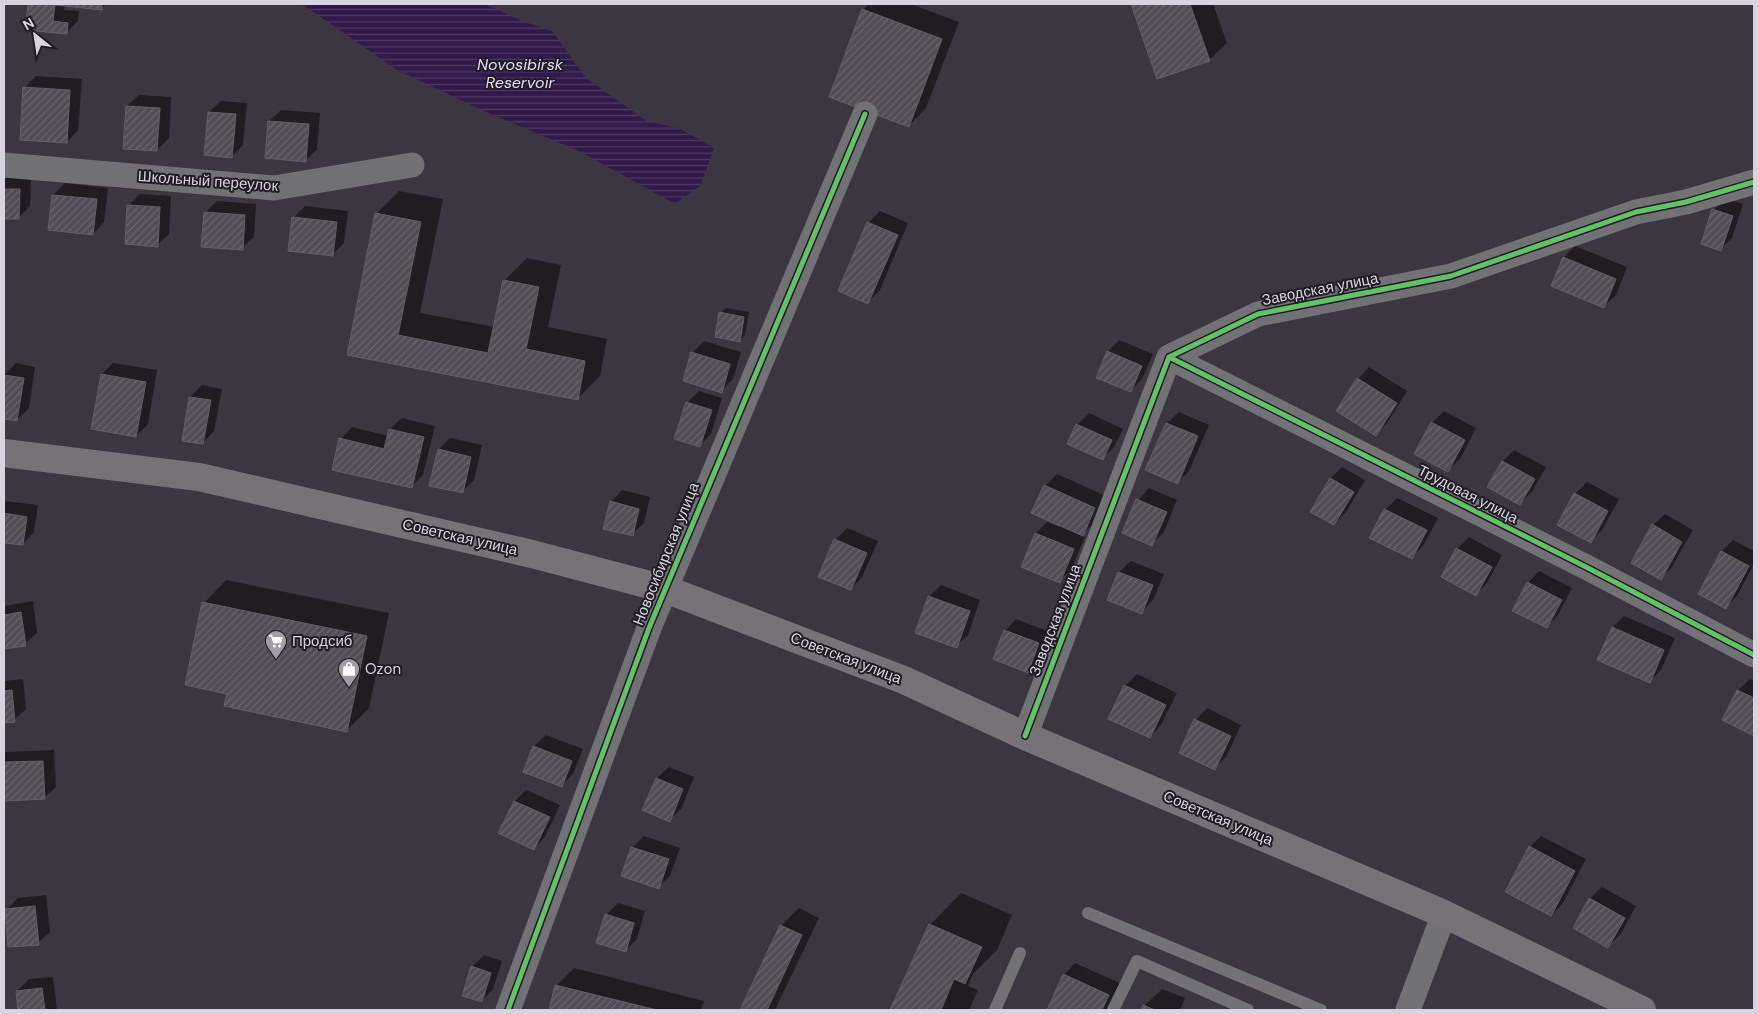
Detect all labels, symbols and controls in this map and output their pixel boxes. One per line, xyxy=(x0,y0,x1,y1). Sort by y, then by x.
north arrow xyxy=(10,10,60,60)
text: N xyxy=(20,13,37,34)
water label: Novosibirsk Reservoir xyxy=(477,54,564,93)
street label: Школьный переулок xyxy=(137,166,279,196)
street label: Заводская улица xyxy=(1260,268,1380,310)
street label: Трудовая улица xyxy=(1414,460,1522,528)
street label: Новосибирская улица xyxy=(628,479,704,628)
street label: Советская улица xyxy=(400,514,520,560)
street label: Заводская улица xyxy=(1025,561,1086,679)
street label: Советская улица xyxy=(788,628,905,689)
supermarket icon: Продсиб xyxy=(264,629,288,660)
place label: Продсиб xyxy=(292,631,352,651)
shop icon: Ozon xyxy=(337,657,361,688)
place label: Ozon xyxy=(365,659,401,679)
street label: Советская улица xyxy=(1160,786,1277,850)

